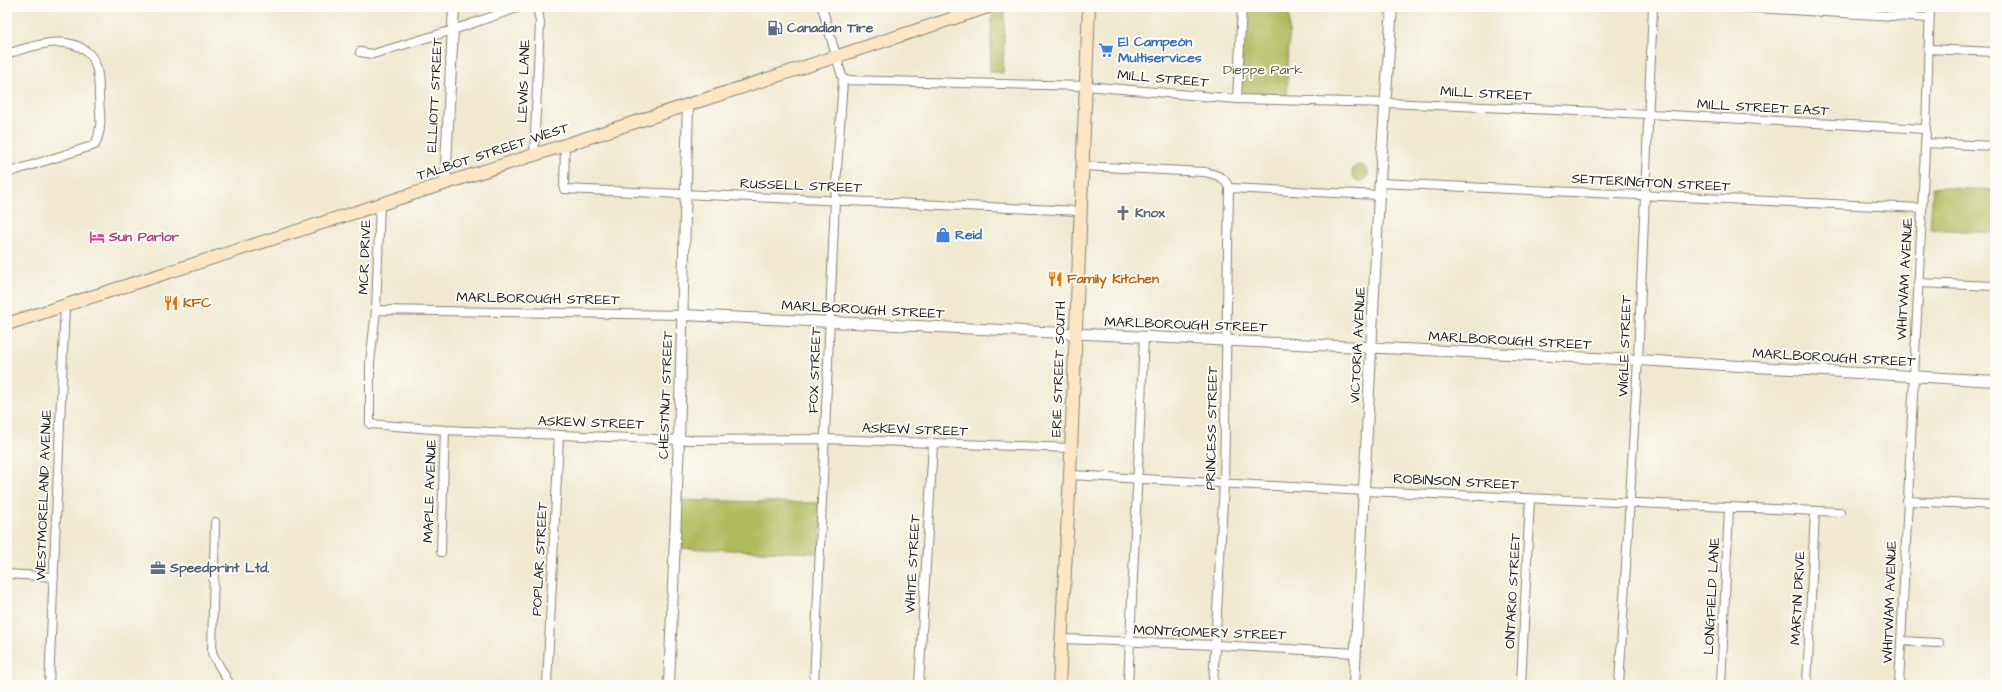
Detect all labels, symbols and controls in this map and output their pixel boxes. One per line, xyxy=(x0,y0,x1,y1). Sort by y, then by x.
place label: Canadian Tire xyxy=(787,18,874,38)
fuel station icon: Canadian Tire xyxy=(766,19,784,37)
place label: El Campeón Multiservices xyxy=(1118,32,1202,68)
street label: ELLIOTT STREET xyxy=(422,37,448,153)
street label: LEWIS LANE xyxy=(513,38,535,123)
supermarket icon: El Campeón Multiservices xyxy=(1097,41,1115,59)
park label: Dieppe Park xyxy=(1223,60,1303,80)
street label: MILL STREET xyxy=(1116,65,1210,93)
street label: MILL STREET xyxy=(1440,82,1533,106)
street label: MILL STREET EAST xyxy=(1696,95,1830,121)
street label: TALBOT STREET WEST xyxy=(414,118,572,186)
street label: SETTERINGTON STREET xyxy=(1571,169,1731,197)
street label: RUSSELL STREET xyxy=(740,174,863,198)
place label: Knox xyxy=(1135,203,1165,223)
church icon: Knox xyxy=(1114,204,1132,222)
street label: WHITWAM AVENUE xyxy=(1892,216,1918,341)
street label: MCR DRIVE xyxy=(354,218,376,295)
place label: Reid xyxy=(955,225,983,245)
shop icon: Reid xyxy=(934,226,952,244)
place label: Sun Parlor xyxy=(108,227,180,247)
hotel icon: Sun Parlor xyxy=(88,228,106,246)
place label: Family Kitchen xyxy=(1067,269,1159,289)
restaurant icon: Family Kitchen xyxy=(1046,270,1064,288)
street label: VICTORIA AVENUE xyxy=(1345,286,1371,404)
street label: MARLBOROUGH STREET xyxy=(456,288,620,310)
place label: KFC xyxy=(183,293,211,313)
restaurant icon: KFC xyxy=(162,294,180,312)
street label: WIGLE STREET xyxy=(1613,295,1637,397)
street label: MARLBOROUGH STREET xyxy=(781,296,945,324)
street label: ERIE STREET SOUTH xyxy=(1047,300,1071,437)
street label: MARLBOROUGH STREET xyxy=(1104,312,1268,338)
street label: FOX STREET xyxy=(804,326,827,413)
street label: MARLBOROUGH STREET xyxy=(1428,327,1592,355)
street label: CHESTNUT STREET xyxy=(654,330,678,459)
street label: MARLBOROUGH STREET xyxy=(1752,344,1916,372)
street label: PRINCESS STREET xyxy=(1201,365,1223,490)
street label: WESTMORELAND AVENUE xyxy=(31,408,57,581)
street label: ASKEW STREET xyxy=(537,411,645,435)
street label: ASKEW STREET xyxy=(861,418,969,442)
street label: MAPLE AVENUE xyxy=(418,438,442,543)
street label: ROBINSON STREET xyxy=(1393,469,1520,495)
street label: POPLAR STREET xyxy=(527,501,553,617)
street label: WHITE STREET xyxy=(900,514,926,614)
street label: ONTARIO STREET xyxy=(1500,532,1526,649)
street label: LONGFIELD LANE xyxy=(1699,536,1725,655)
street label: WHITWAM AVENUE xyxy=(1878,540,1902,664)
street label: MARTIN DRIVE xyxy=(1786,550,1810,645)
place label: Speedprint Ltd. xyxy=(169,558,270,578)
office icon: Speedprint Ltd. xyxy=(149,559,167,577)
street label: MONTGOMERY STREET xyxy=(1133,620,1287,646)

